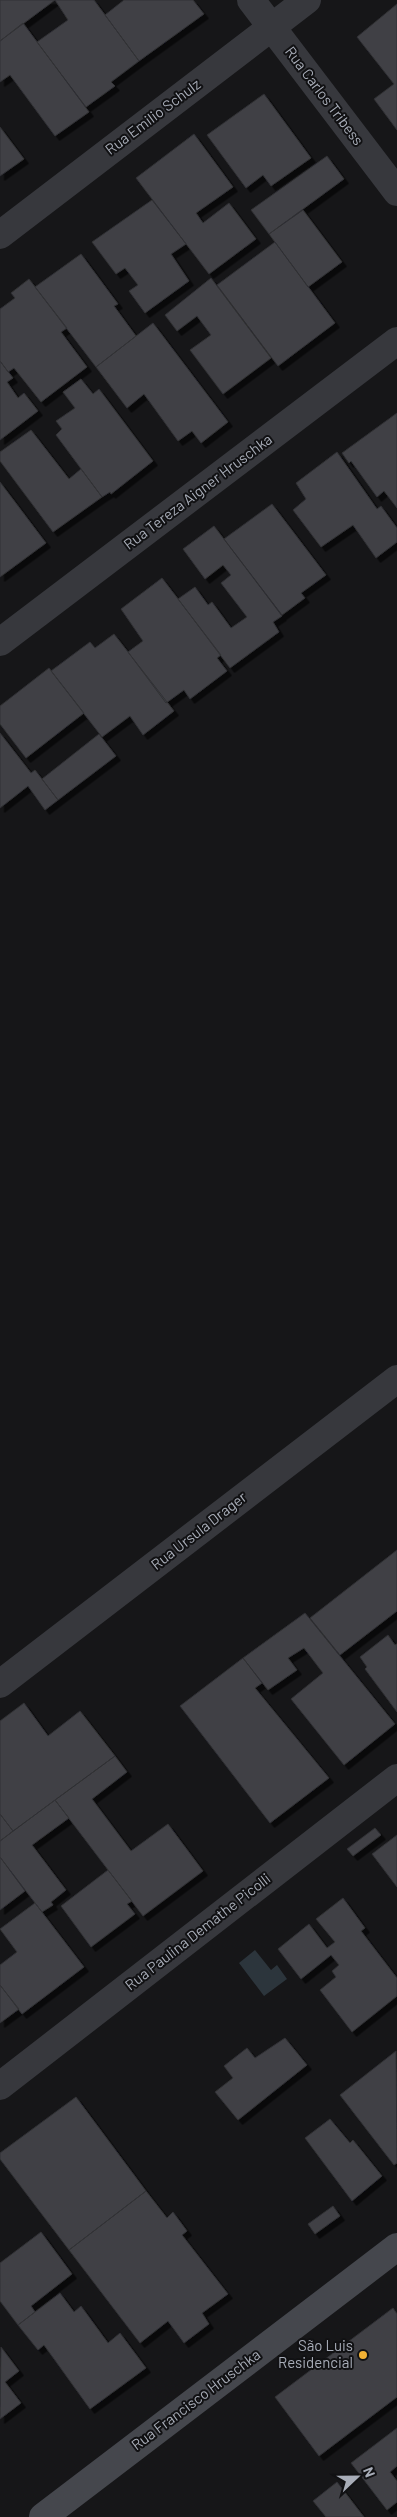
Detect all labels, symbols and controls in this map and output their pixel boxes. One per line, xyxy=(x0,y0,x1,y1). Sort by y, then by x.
street label: Rua Carlos Tribess xyxy=(282,42,368,148)
street label: Rua Emilio Schulz xyxy=(101,74,204,158)
street label: Rua Tereza Aigner Hruschka xyxy=(120,430,275,553)
street label: Rua Ursula Drager xyxy=(147,1487,250,1573)
street label: Rua Paulina Demathe Picolli xyxy=(121,1869,274,1994)
place label: São Luis Residencial xyxy=(278,2336,353,2371)
street label: Rua Francisco Hruschka xyxy=(127,2345,263,2453)
marker: São Luis Residencial xyxy=(357,2349,369,2361)
north arrow xyxy=(332,2452,382,2502)
text: N xyxy=(360,2464,379,2479)

